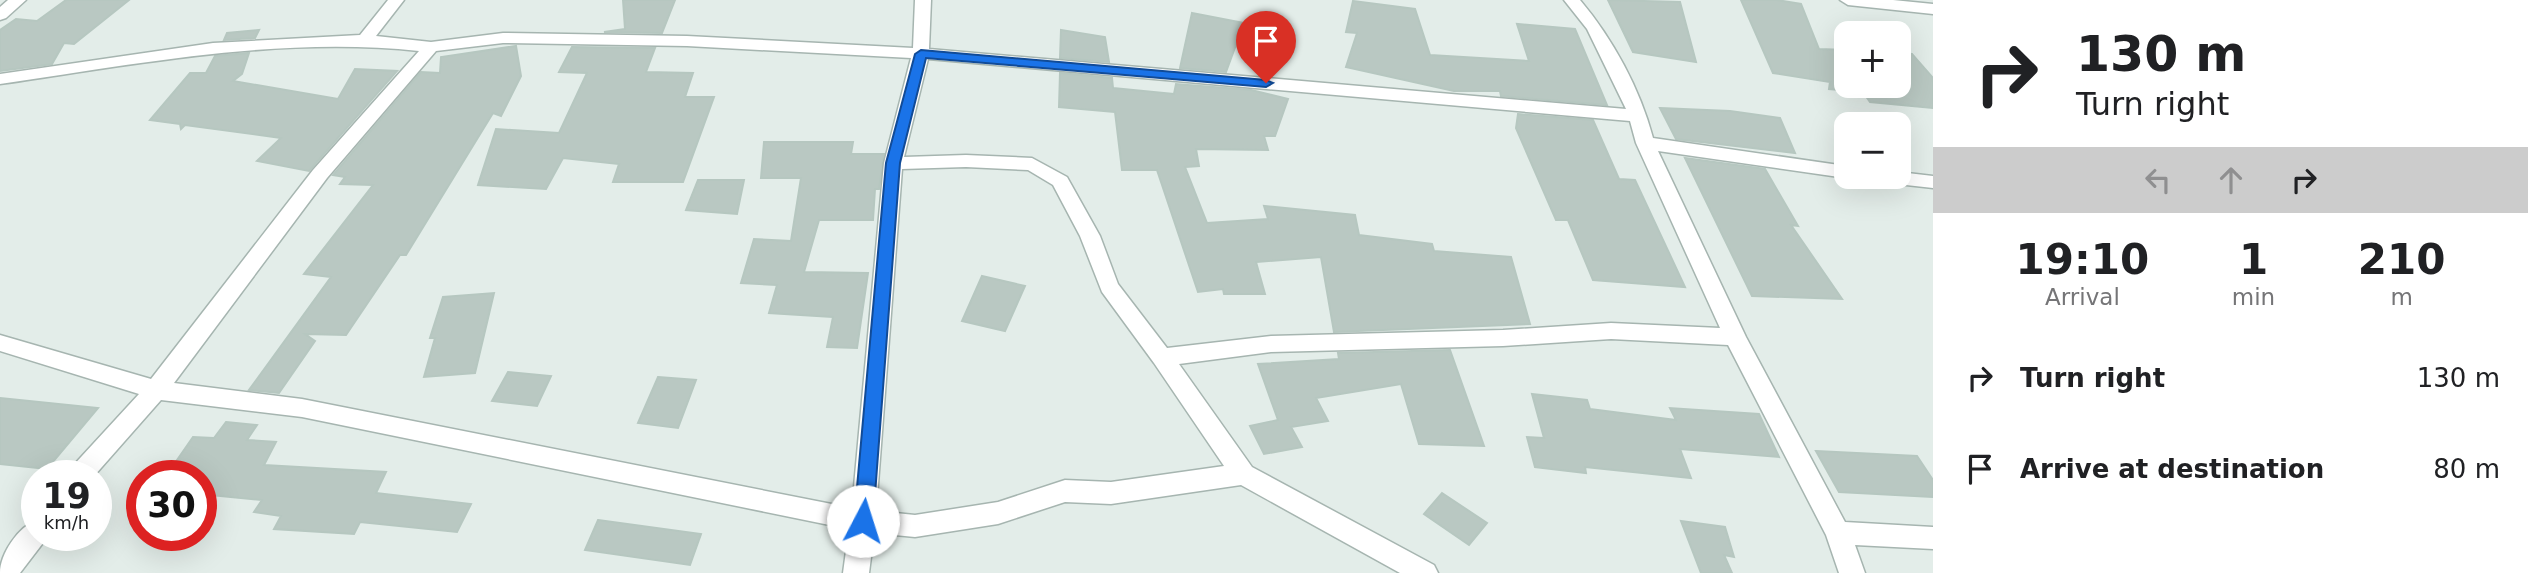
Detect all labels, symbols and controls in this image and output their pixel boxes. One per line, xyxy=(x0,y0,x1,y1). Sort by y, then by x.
pin xyxy=(1236,11,1296,83)
map controls xyxy=(1834,21,1911,189)
button: + xyxy=(1834,21,1911,98)
icon: arrive xyxy=(1247,22,1285,60)
text: 130 m xyxy=(2076,26,2246,83)
icon: right xyxy=(1961,28,2052,119)
text: Turn right xyxy=(2076,85,2229,123)
button: − xyxy=(1834,112,1911,189)
icon: left xyxy=(2139,161,2177,199)
icon: ahead xyxy=(2212,161,2250,199)
icon: right xyxy=(2285,161,2323,199)
text: 19:10 xyxy=(2016,235,2149,284)
text: 1 xyxy=(2239,235,2268,284)
text: 210 xyxy=(2358,235,2445,284)
text: Arrival xyxy=(2045,284,2120,310)
text: min xyxy=(2232,284,2275,310)
text: m xyxy=(2390,284,2413,310)
icon: right xyxy=(1961,359,1999,397)
text: Turn right xyxy=(2020,363,2165,393)
text: 130 m xyxy=(2417,363,2500,393)
icon: arrive xyxy=(1961,450,1999,488)
text: Arrive at destination xyxy=(2020,454,2324,484)
text: 80 m xyxy=(2433,454,2500,484)
speed limit sign: 30 xyxy=(126,460,217,551)
text: 19 xyxy=(42,476,91,516)
position arrow xyxy=(826,484,900,558)
text: km/h xyxy=(44,512,89,533)

